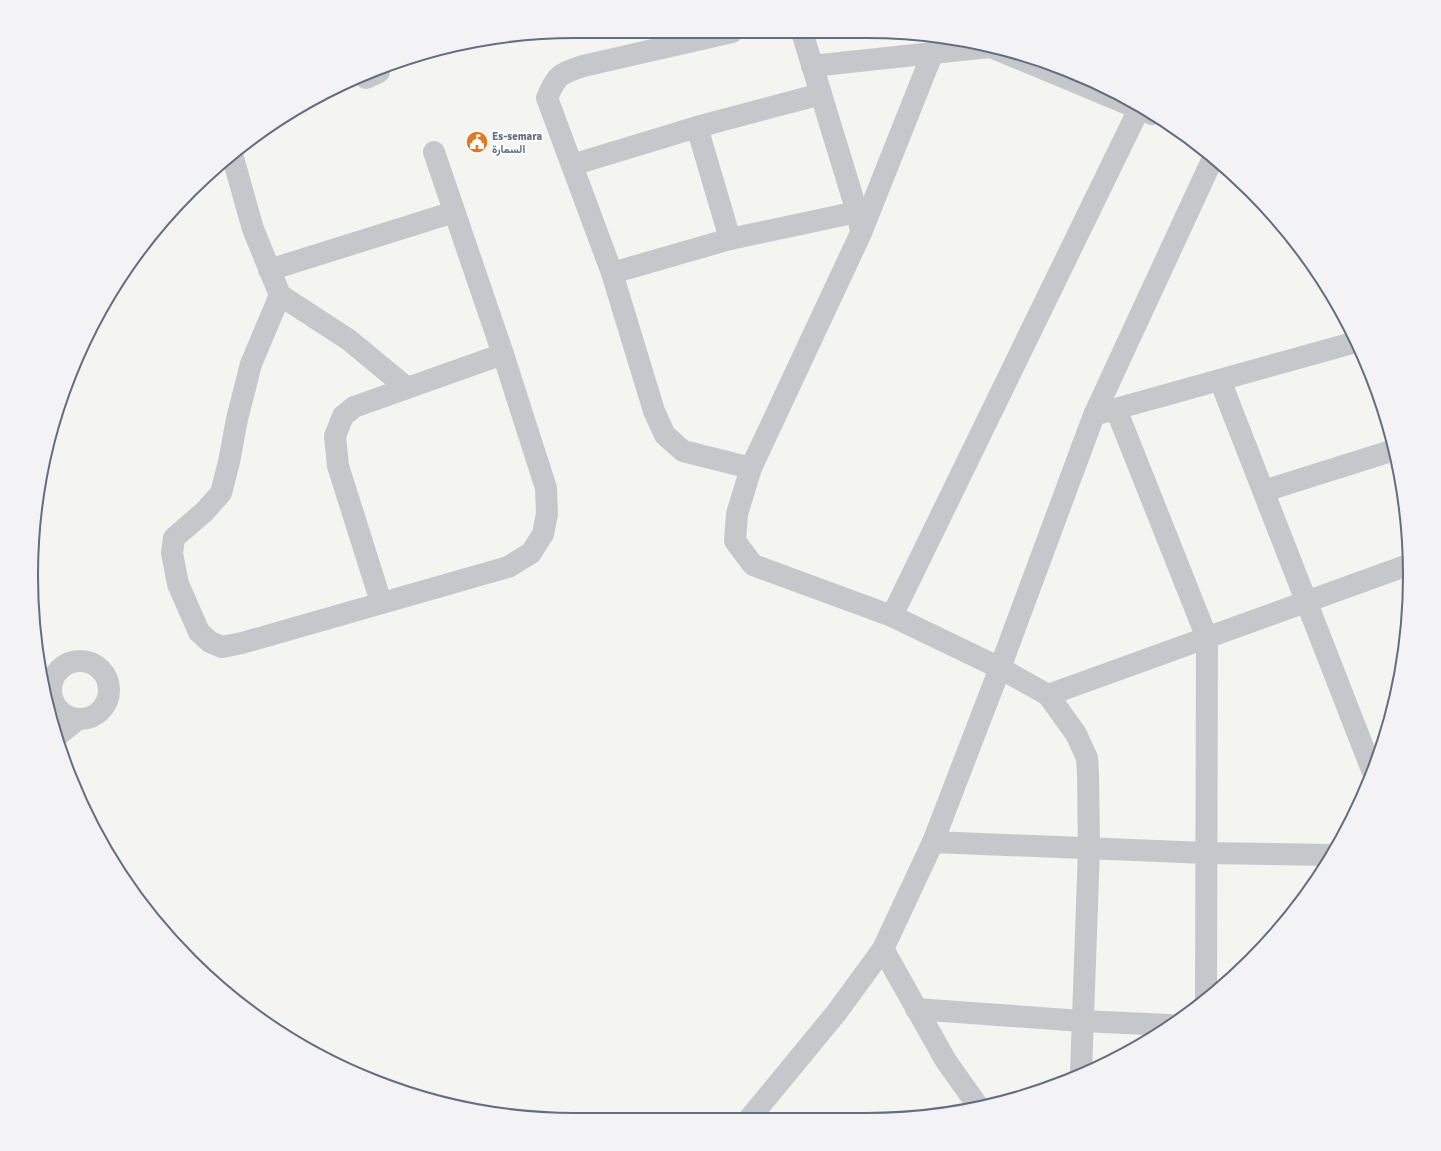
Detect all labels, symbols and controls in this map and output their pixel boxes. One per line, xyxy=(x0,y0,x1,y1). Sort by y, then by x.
public building icon: Es-semara السمارة xyxy=(464,129,490,155)
place label: Es-semara السمارة xyxy=(492,130,542,156)

